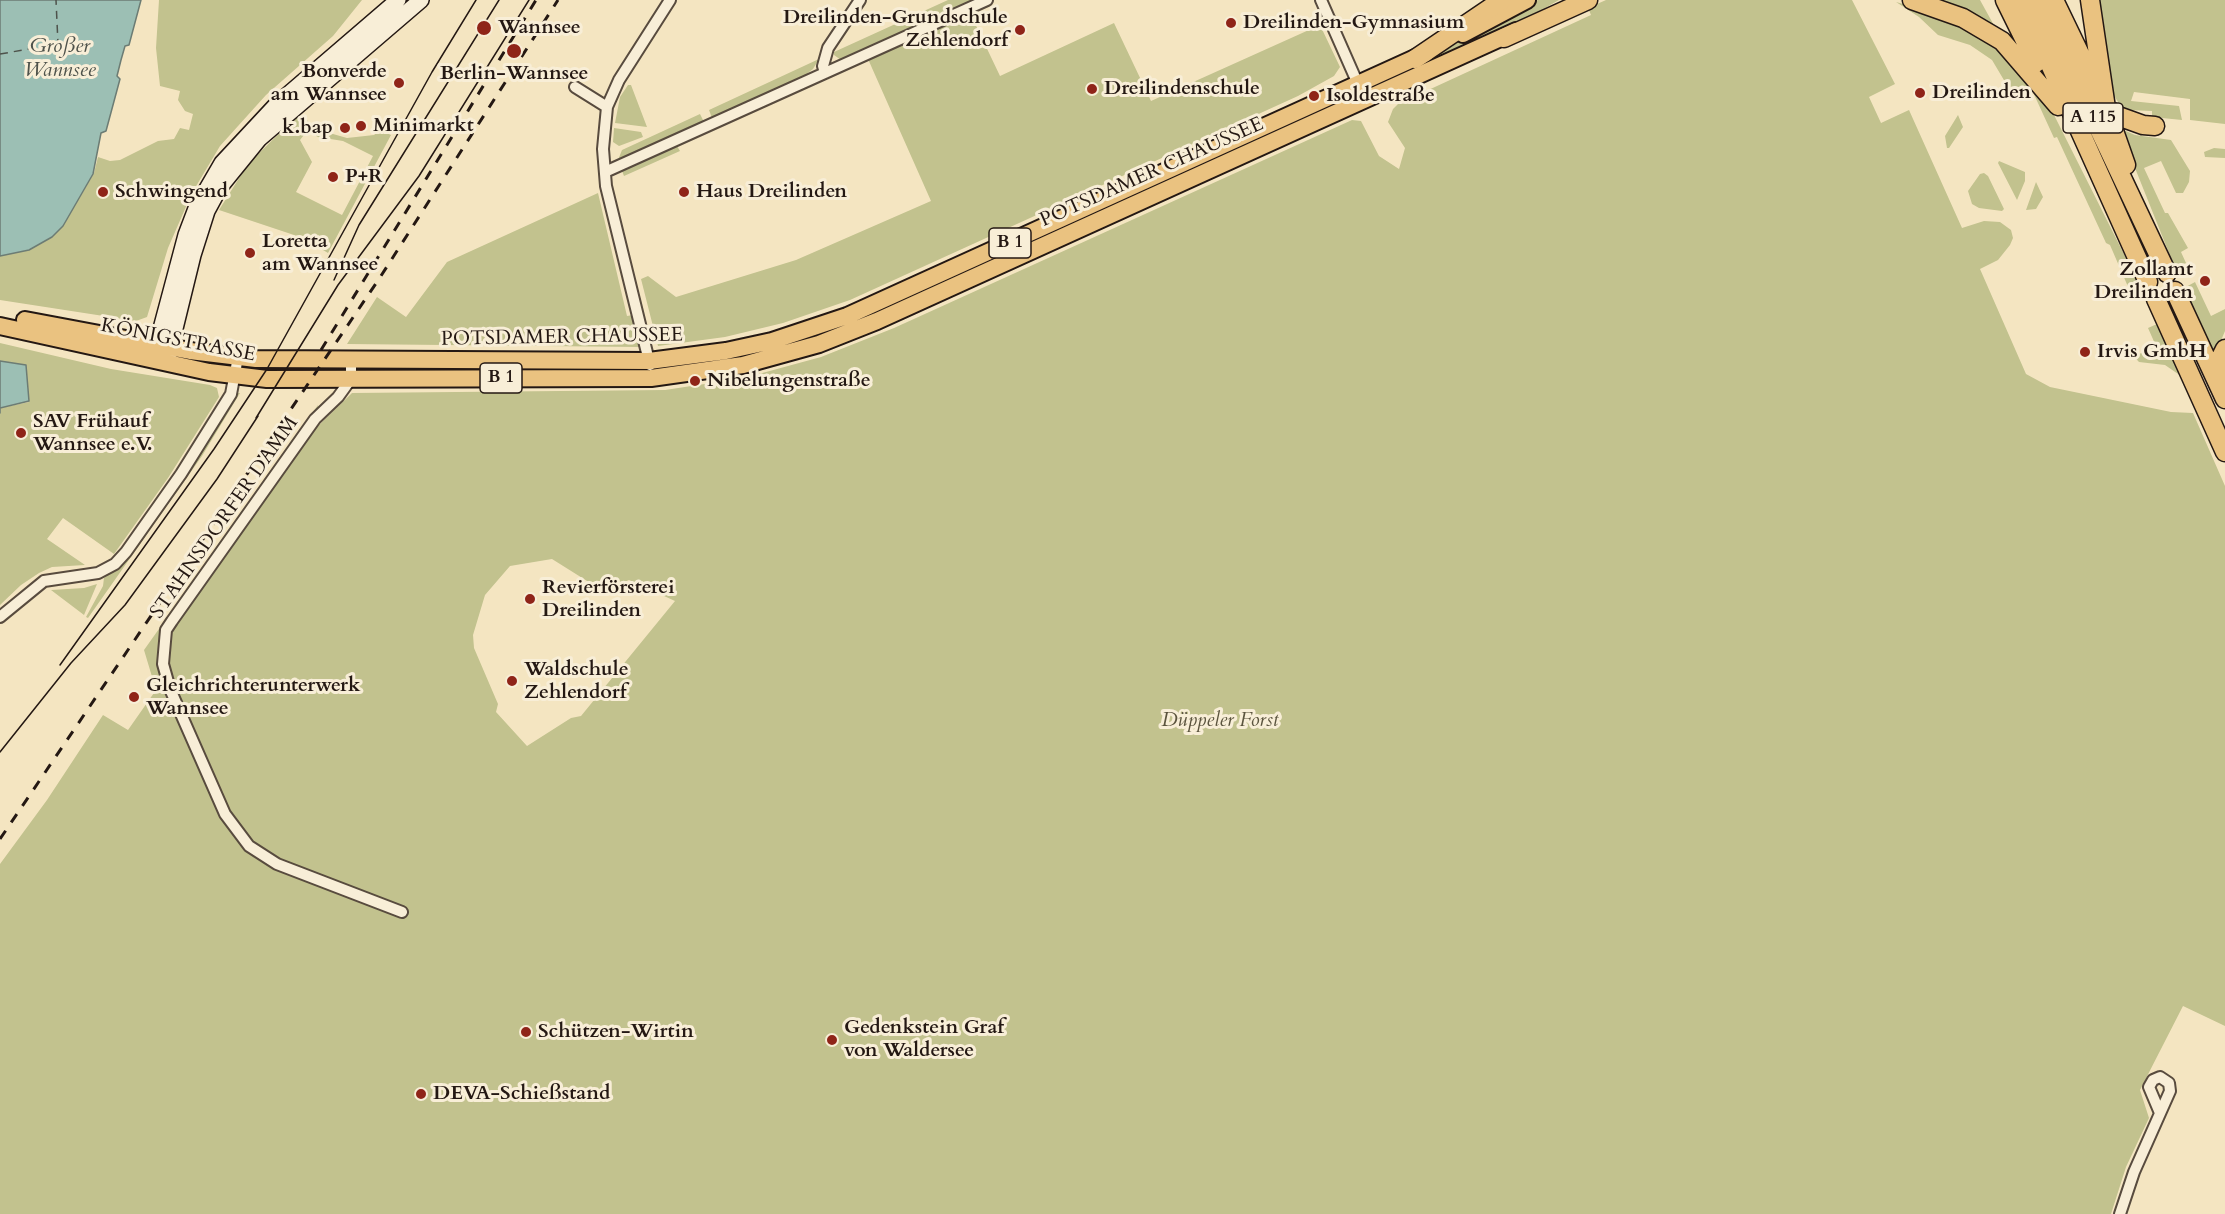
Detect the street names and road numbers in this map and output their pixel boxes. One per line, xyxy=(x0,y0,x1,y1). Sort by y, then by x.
road number: A 115 xyxy=(2063,103,2123,133)
street label: POTSDAMER CHAUSSEE xyxy=(1037,113,1267,233)
road number: B 1 xyxy=(989,228,1031,258)
street label: KÖNIGSTRASSE xyxy=(99,314,257,368)
street label: POTSDAMER CHAUSSEE xyxy=(441,324,683,352)
road number: B 1 xyxy=(480,363,522,393)
street label: STAHNSDORFER DAMM xyxy=(146,412,304,624)

